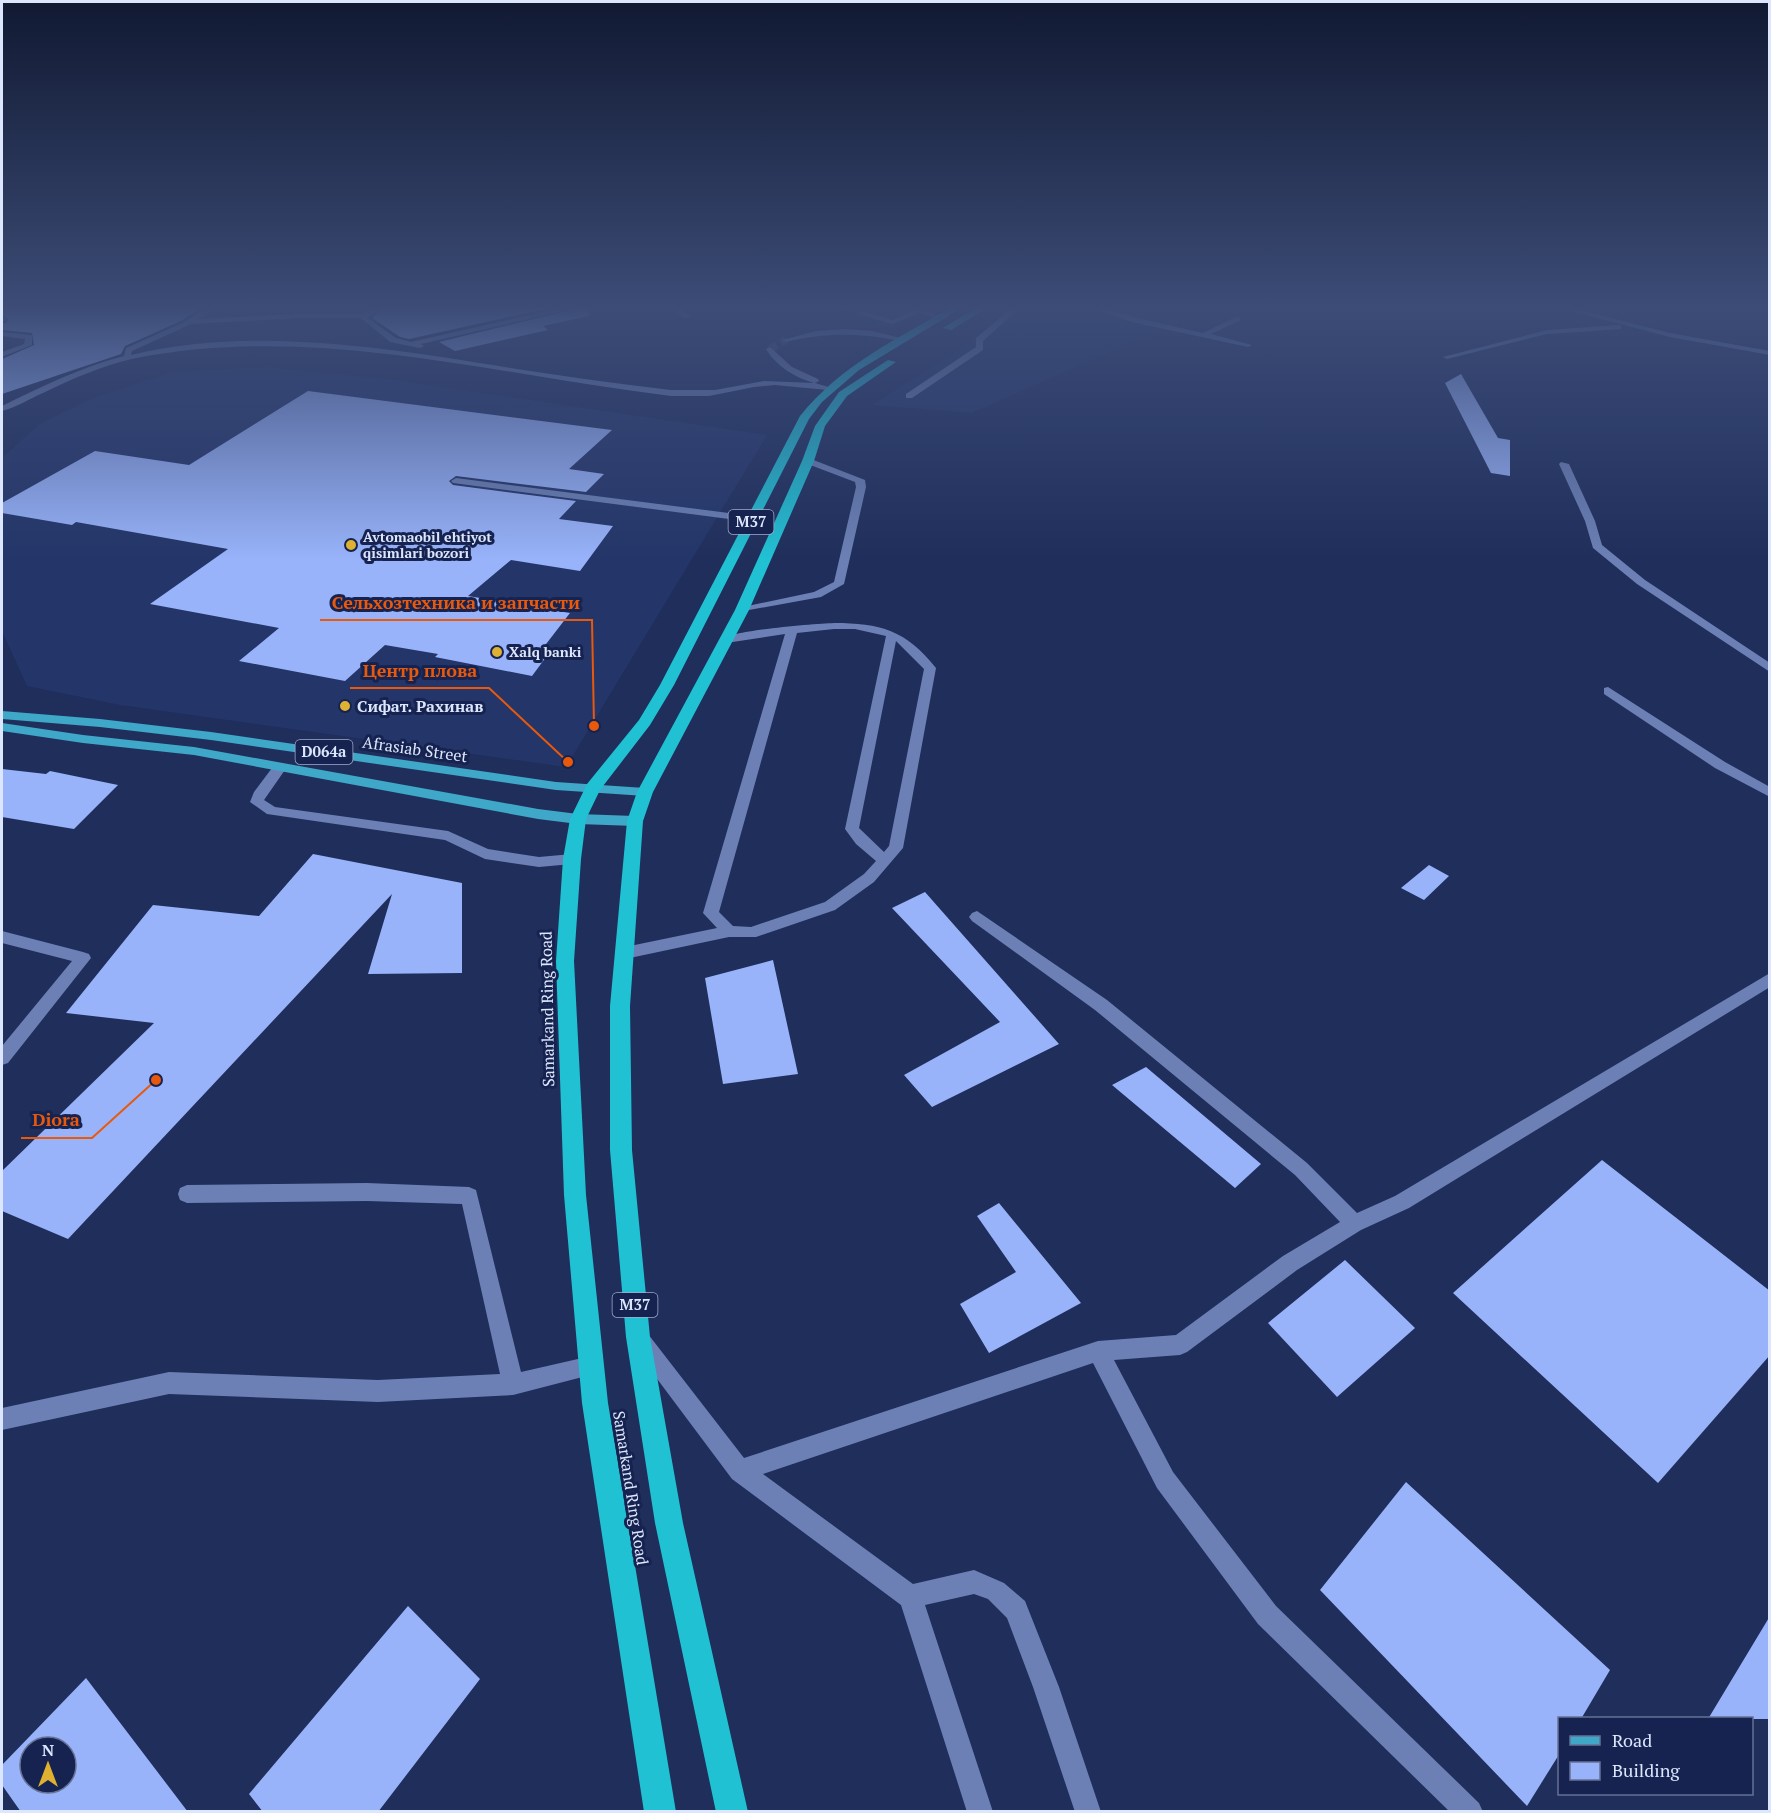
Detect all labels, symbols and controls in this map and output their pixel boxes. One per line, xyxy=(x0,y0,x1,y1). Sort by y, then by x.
road number: M37 xyxy=(728,510,774,534)
place label: Avtomaobil ehtiyot qisimlari bozori xyxy=(363,527,492,562)
marker: Avtomaobil ehtiyot qisimlari bozori xyxy=(344,538,358,552)
callout: Сельхозтехника и запчасти xyxy=(320,584,592,620)
text: Сельхозтехника и запчасти xyxy=(332,590,580,614)
place label: Xalq banki xyxy=(509,642,582,661)
marker: Xalq banki xyxy=(490,645,504,659)
callout: Центр плова xyxy=(350,652,489,688)
text: Центр плова xyxy=(363,658,477,682)
place label: Сифат. Рахинав xyxy=(357,695,483,717)
marker: Сифат. Рахинав xyxy=(338,699,352,713)
street label: Afrasiab Street xyxy=(361,731,469,767)
road number: D064a xyxy=(296,740,352,764)
street label: Samarkand Ring Road xyxy=(535,931,559,1087)
callout: Diora xyxy=(21,1102,92,1138)
text: Diora xyxy=(32,1107,80,1131)
road number: M37 xyxy=(612,1293,658,1317)
street label: Samarkand Ring Road xyxy=(608,1409,654,1567)
legend xyxy=(1558,1717,1753,1795)
text: Road xyxy=(1612,1728,1652,1752)
north arrow xyxy=(18,1735,78,1795)
text: N xyxy=(42,1739,54,1761)
text: Building xyxy=(1612,1758,1680,1782)

